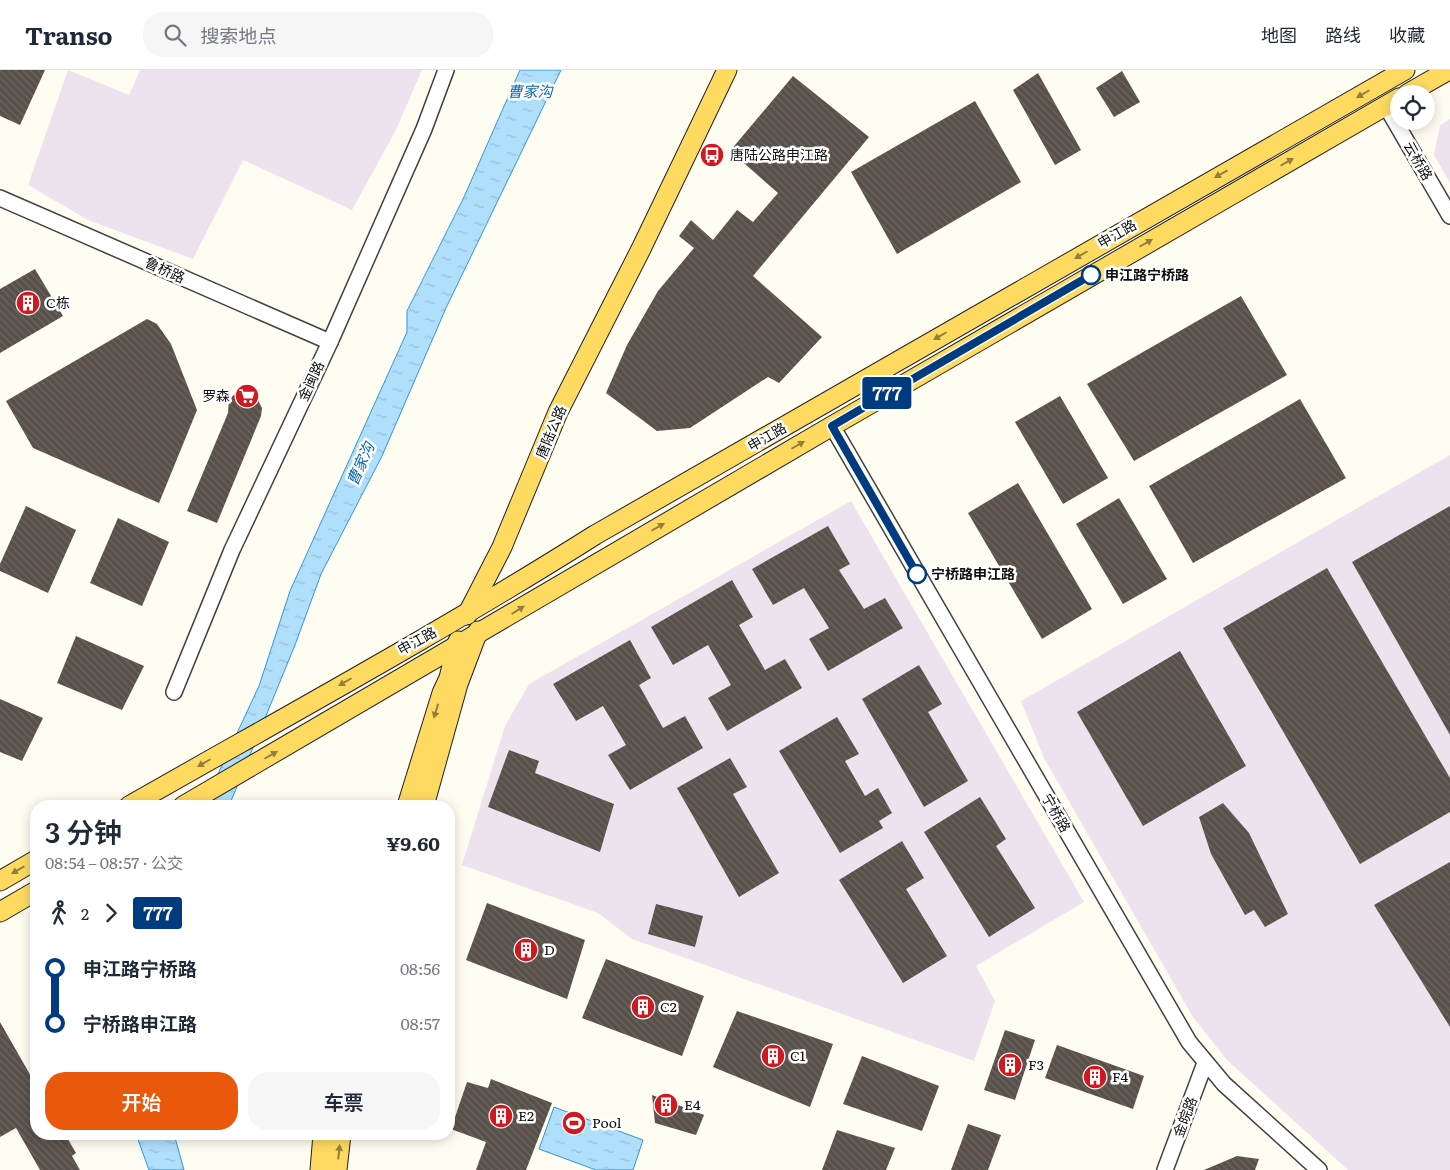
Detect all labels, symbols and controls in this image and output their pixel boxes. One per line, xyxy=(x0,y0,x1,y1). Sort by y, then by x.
search box xyxy=(143,12,493,57)
text: Transo xyxy=(25,17,113,52)
icon: search xyxy=(161,21,189,49)
text: 搜索地点 xyxy=(201,21,277,49)
text: 地图 xyxy=(1261,21,1297,48)
text: 路线 xyxy=(1325,21,1361,48)
text: 收藏 xyxy=(1389,21,1425,48)
water label: 曹家沟 xyxy=(507,79,554,102)
map controls xyxy=(1390,85,1435,130)
button: locate xyxy=(1390,85,1435,130)
one-way arrow xyxy=(1356,89,1369,98)
street label: 云桥路 xyxy=(1400,137,1438,184)
bus stop icon: 唐陆公路申江路 xyxy=(699,142,725,168)
place label: 唐陆公路申江路 xyxy=(730,144,828,164)
one-way arrow xyxy=(1280,158,1294,167)
one-way arrow xyxy=(1214,170,1229,178)
street label: 申江路 xyxy=(1093,214,1140,252)
one-way arrow xyxy=(1140,239,1153,248)
street label: 鲁桥路 xyxy=(142,251,189,287)
one-way arrow xyxy=(1073,251,1088,259)
place label: 申江路宁桥路 xyxy=(1105,264,1189,284)
marker: 申江路宁桥路 xyxy=(1081,265,1101,285)
building icon: C栋 xyxy=(15,290,41,316)
place label: C栋 xyxy=(46,292,70,312)
one-way arrow xyxy=(934,332,947,341)
street label: 金闽路 xyxy=(292,357,328,404)
line badge: 777 xyxy=(858,377,916,409)
text: 777 xyxy=(872,379,902,406)
supermarket icon: 罗森 xyxy=(234,383,260,409)
place label: 罗森 xyxy=(202,385,230,405)
street label: 唐陆公路 xyxy=(530,402,570,461)
street label: 申江路 xyxy=(743,417,790,455)
water label: 曹家沟 xyxy=(340,436,380,489)
one-way arrow xyxy=(792,441,805,450)
one-way arrow xyxy=(651,523,664,532)
place label: 宁桥路申江路 xyxy=(931,563,1015,583)
marker: 宁桥路申江路 xyxy=(907,564,927,584)
one-way arrow xyxy=(511,605,524,614)
street label: 申江路 xyxy=(393,621,440,659)
one-way arrow xyxy=(339,678,352,687)
one-way arrow xyxy=(432,703,440,718)
one-way arrow xyxy=(264,751,277,760)
one-way arrow xyxy=(198,759,211,768)
street label: 宁桥路 xyxy=(1038,789,1076,836)
text: 3 分钟 xyxy=(45,810,122,852)
text: ¥9.60 xyxy=(386,829,440,857)
text: 08:54 – 08:57 · 公交 xyxy=(45,850,183,874)
one-way arrow xyxy=(12,866,25,875)
icon: walk xyxy=(45,899,73,927)
icon: forward xyxy=(97,899,125,927)
text: 777 xyxy=(143,899,172,926)
text: 2 xyxy=(81,901,89,925)
building icon: D xyxy=(513,937,539,963)
place label: D xyxy=(544,939,555,959)
text: 申江路宁桥路 xyxy=(83,954,197,982)
text: 08:56 xyxy=(400,956,440,980)
building icon: C2 xyxy=(630,994,656,1020)
place label: C2 xyxy=(660,996,677,1016)
text: 宁桥路申江路 xyxy=(83,1009,197,1037)
text: 08:57 xyxy=(400,1011,440,1035)
building icon: C1 xyxy=(760,1043,786,1069)
place label: C1 xyxy=(790,1045,806,1065)
building icon: F3 xyxy=(997,1052,1023,1078)
place label: F3 xyxy=(1028,1054,1044,1074)
building icon: F4 xyxy=(1082,1064,1108,1090)
place label: F4 xyxy=(1112,1066,1129,1086)
button: 开始 xyxy=(45,1072,238,1130)
button: 车票 xyxy=(248,1072,440,1130)
building icon: E4 xyxy=(653,1092,679,1118)
street label: 金皖路 xyxy=(1167,1093,1201,1140)
place label: E4 xyxy=(684,1094,701,1114)
building icon: E2 xyxy=(488,1103,514,1129)
place label: E2 xyxy=(518,1105,534,1125)
sports icon: Pool xyxy=(561,1110,587,1136)
place label: Pool xyxy=(592,1112,622,1132)
one-way arrow xyxy=(335,1144,343,1160)

